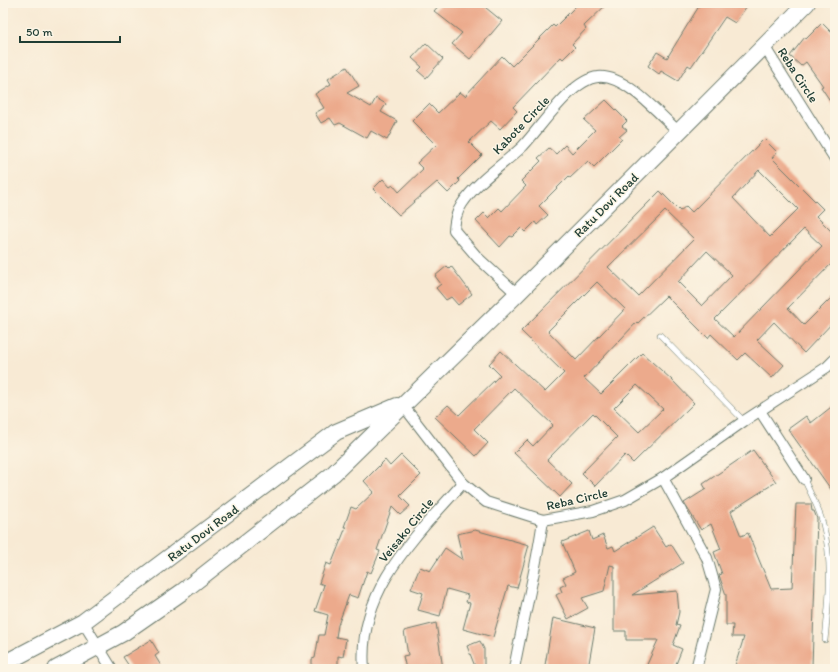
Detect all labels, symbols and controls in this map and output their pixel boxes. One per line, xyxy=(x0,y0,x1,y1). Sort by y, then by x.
scale bar xyxy=(20,18,120,44)
text: 50 m xyxy=(26,25,52,39)
street label: Reba Circle xyxy=(775,45,821,105)
street label: Kabote Circle xyxy=(489,93,553,157)
street label: Ratu Dovi Road xyxy=(571,170,641,240)
street label: Reba Circle xyxy=(545,485,609,513)
street label: Veisako Circle xyxy=(376,495,436,565)
street label: Ratu Dovi Road xyxy=(165,501,241,565)

